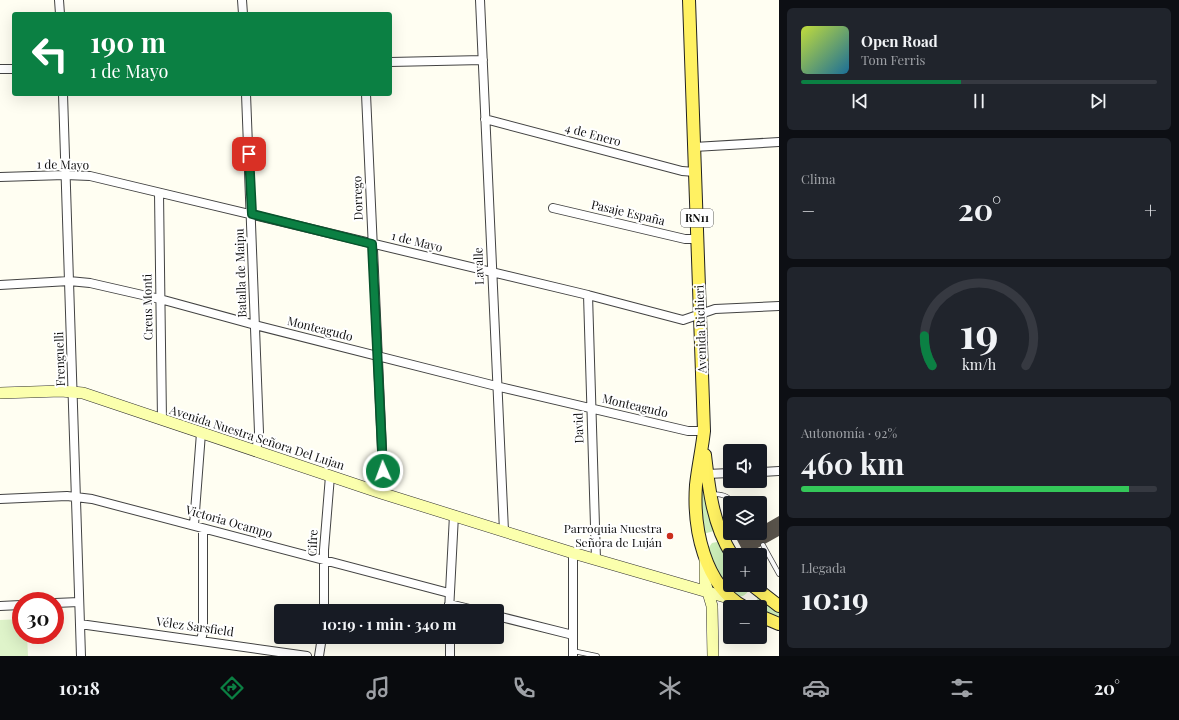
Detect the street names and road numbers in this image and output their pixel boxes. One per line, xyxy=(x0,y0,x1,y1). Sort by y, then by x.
street label: 4 de Enero xyxy=(564,119,623,149)
street label: 1 de Mayo xyxy=(37,156,90,172)
street label: Dorrego xyxy=(348,175,366,221)
street label: Pasaje España xyxy=(590,196,667,228)
road number: RN11 xyxy=(681,209,713,227)
street label: 1 de Mayo xyxy=(390,227,445,255)
street label: Batalla de Maipu xyxy=(230,228,250,318)
street label: Lavalle xyxy=(469,247,487,285)
street label: Creus Monti xyxy=(138,273,156,340)
street label: Avenida Richieri xyxy=(690,284,710,375)
street label: Monteagudo xyxy=(286,312,355,344)
street label: Frenguelli xyxy=(50,331,68,387)
street label: Monteagudo xyxy=(601,390,670,420)
street label: Avenida Nuestra Señora Del Lujan xyxy=(167,401,347,473)
street label: David xyxy=(569,412,587,444)
street label: Victoria Ocampo xyxy=(183,501,275,541)
street label: Cifre xyxy=(304,529,320,557)
street label: Vélez Sarsfield xyxy=(154,613,235,639)

